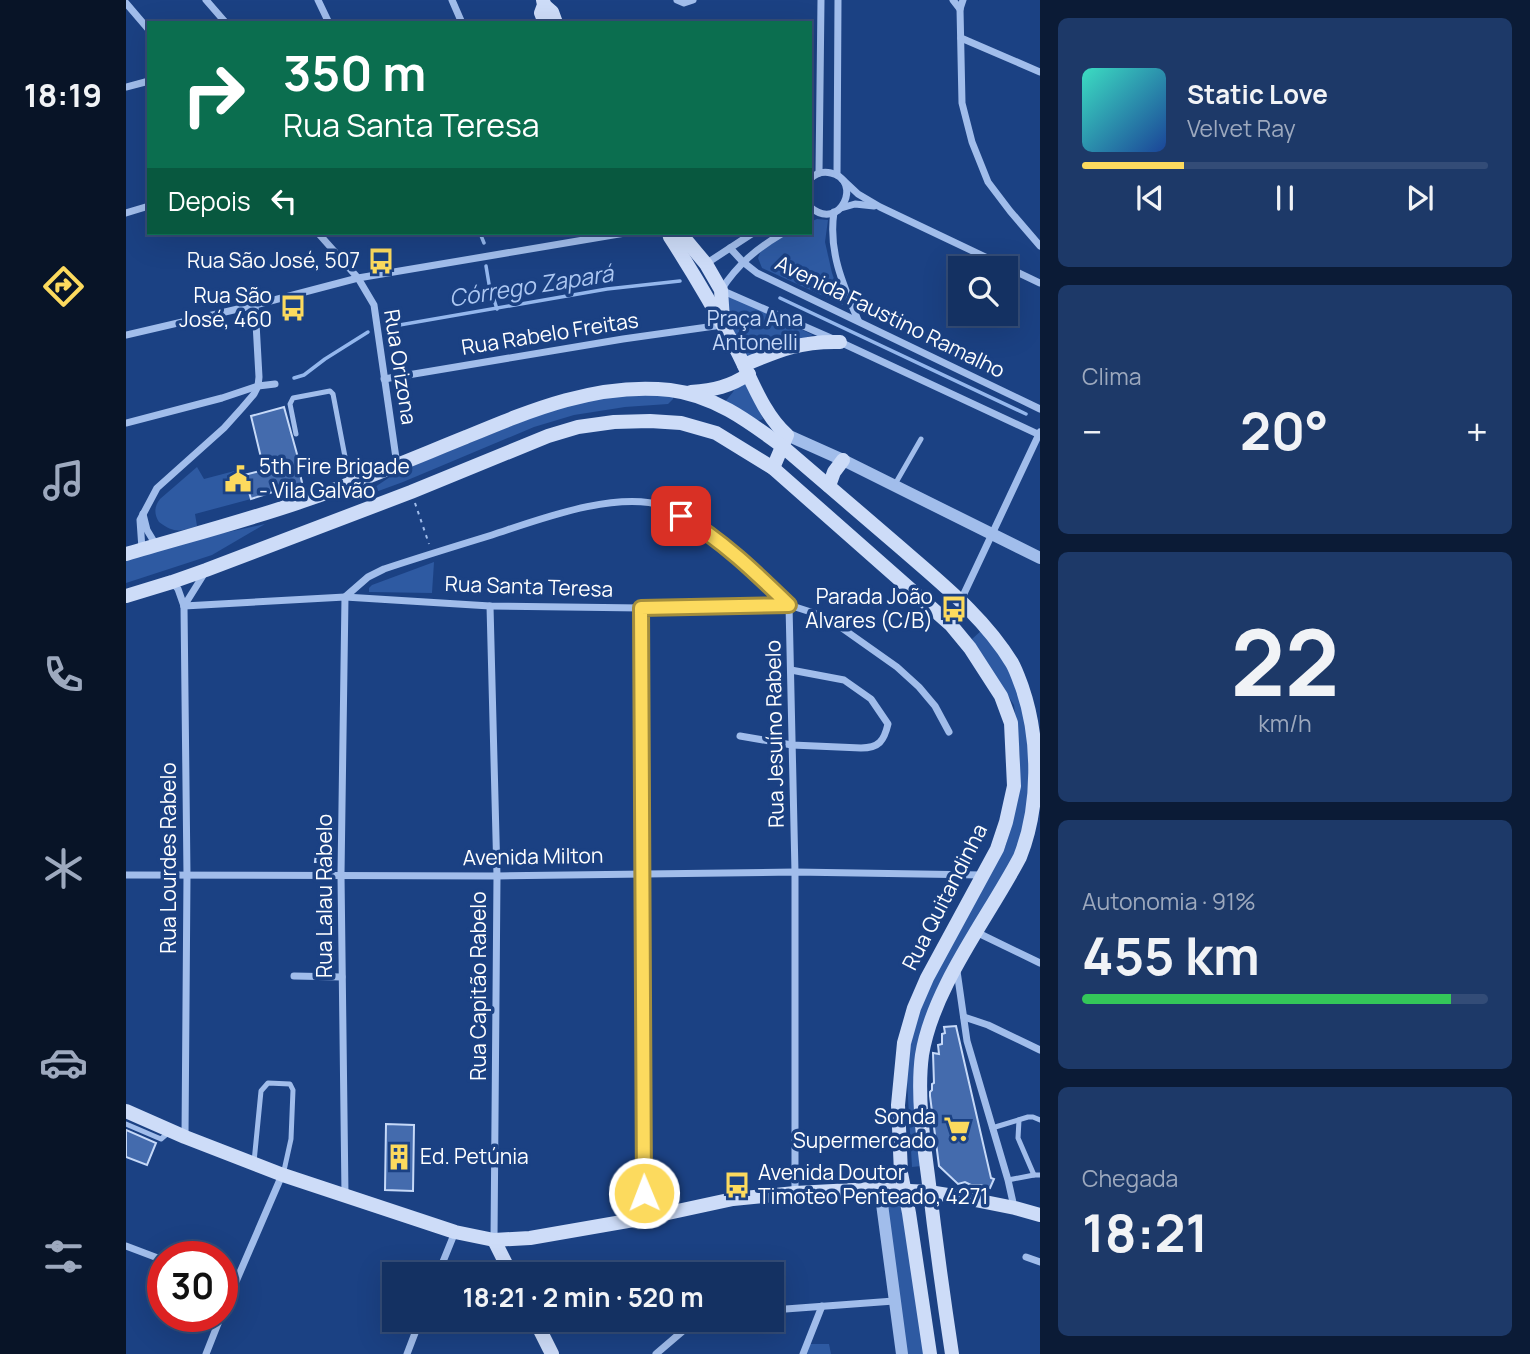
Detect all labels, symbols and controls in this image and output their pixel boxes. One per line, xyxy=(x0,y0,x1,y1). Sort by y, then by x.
text: 350 m xyxy=(283,39,426,106)
icon: right xyxy=(168,49,259,140)
text: 18:19 xyxy=(24,73,102,117)
text: Static Love xyxy=(1187,76,1328,112)
text: Rua Santa Teresa xyxy=(283,103,540,147)
text: Velvet Ray xyxy=(1187,112,1296,144)
icon: previous xyxy=(1131,179,1169,217)
icon: pause xyxy=(1266,179,1304,217)
icon: next xyxy=(1401,179,1439,217)
icon: left xyxy=(265,182,303,220)
text: Depois xyxy=(168,183,251,219)
place label: Rua São José, 507 xyxy=(187,246,360,274)
bus stop icon: Rua São José, 507 xyxy=(366,246,396,276)
street label: Avenida Faustino Ramalho xyxy=(771,248,1010,384)
water label: Córrego Zapará xyxy=(447,256,616,314)
map controls xyxy=(948,256,1018,326)
button: search xyxy=(948,256,1018,326)
icon: directions xyxy=(39,262,88,311)
place label: Rua São José, 460 xyxy=(179,281,272,333)
bus stop icon: Rua São José, 460 xyxy=(278,293,308,323)
park label: Praça Ana Antonelli xyxy=(707,304,803,356)
street label: Rua Rabelo Freitas xyxy=(459,305,640,361)
street label: Rua Orizona xyxy=(378,307,424,426)
text: Clima xyxy=(1082,360,1141,392)
text: 20° xyxy=(1240,395,1329,466)
text: − xyxy=(1082,405,1103,457)
text: + xyxy=(1466,405,1488,457)
place label: 5th Fire Brigade - Vila Galvão xyxy=(259,452,410,504)
icon: music xyxy=(39,456,88,505)
public building icon: 5th Fire Brigade - Vila Galvão xyxy=(223,464,253,494)
pin xyxy=(651,486,711,546)
icon: arrive xyxy=(662,497,700,535)
street label: Rua Santa Teresa xyxy=(444,569,614,603)
place label: Parada João Alvares (C/B) xyxy=(805,582,933,634)
bus stop icon: Parada João Alvares (C/B) xyxy=(939,594,969,624)
text: 22 xyxy=(1231,599,1339,723)
street label: Rua Jesuíno Rabelo xyxy=(758,640,790,828)
icon: phone xyxy=(39,650,88,699)
text: km/h xyxy=(1258,707,1312,739)
street label: Rua Lourdes Rabelo xyxy=(154,762,182,954)
street label: Rua Lalau Rabelo xyxy=(310,814,338,978)
street label: Rua Quitandinha xyxy=(895,819,993,974)
street label: Avenida Milton xyxy=(462,841,604,871)
icon: climate xyxy=(39,844,88,893)
text: Autonomia · 91% xyxy=(1082,885,1256,917)
street label: Rua Capitão Rabelo xyxy=(464,891,492,1081)
text: 455 km xyxy=(1082,920,1260,991)
icon: car xyxy=(39,1038,88,1087)
place label: Sonda Supermercado xyxy=(793,1102,936,1154)
supermarket icon: Sonda Supermercado xyxy=(942,1114,972,1144)
building icon: Ed. Petúnia xyxy=(384,1142,414,1172)
place label: Ed. Petúnia xyxy=(420,1142,529,1170)
position arrow xyxy=(607,1156,681,1230)
place label: Avenida Doutor Timoteo Penteado, 4271 xyxy=(758,1158,989,1210)
text: Chegada xyxy=(1082,1162,1178,1194)
bus stop icon: Avenida Doutor Timoteo Penteado, 4271 xyxy=(722,1170,752,1200)
text: 18:21 xyxy=(1082,1197,1208,1268)
icon: filters xyxy=(39,1232,88,1281)
speed limit sign: 30 xyxy=(147,1241,238,1332)
text: 18:21 · 2 min · 520 m xyxy=(462,1279,704,1315)

